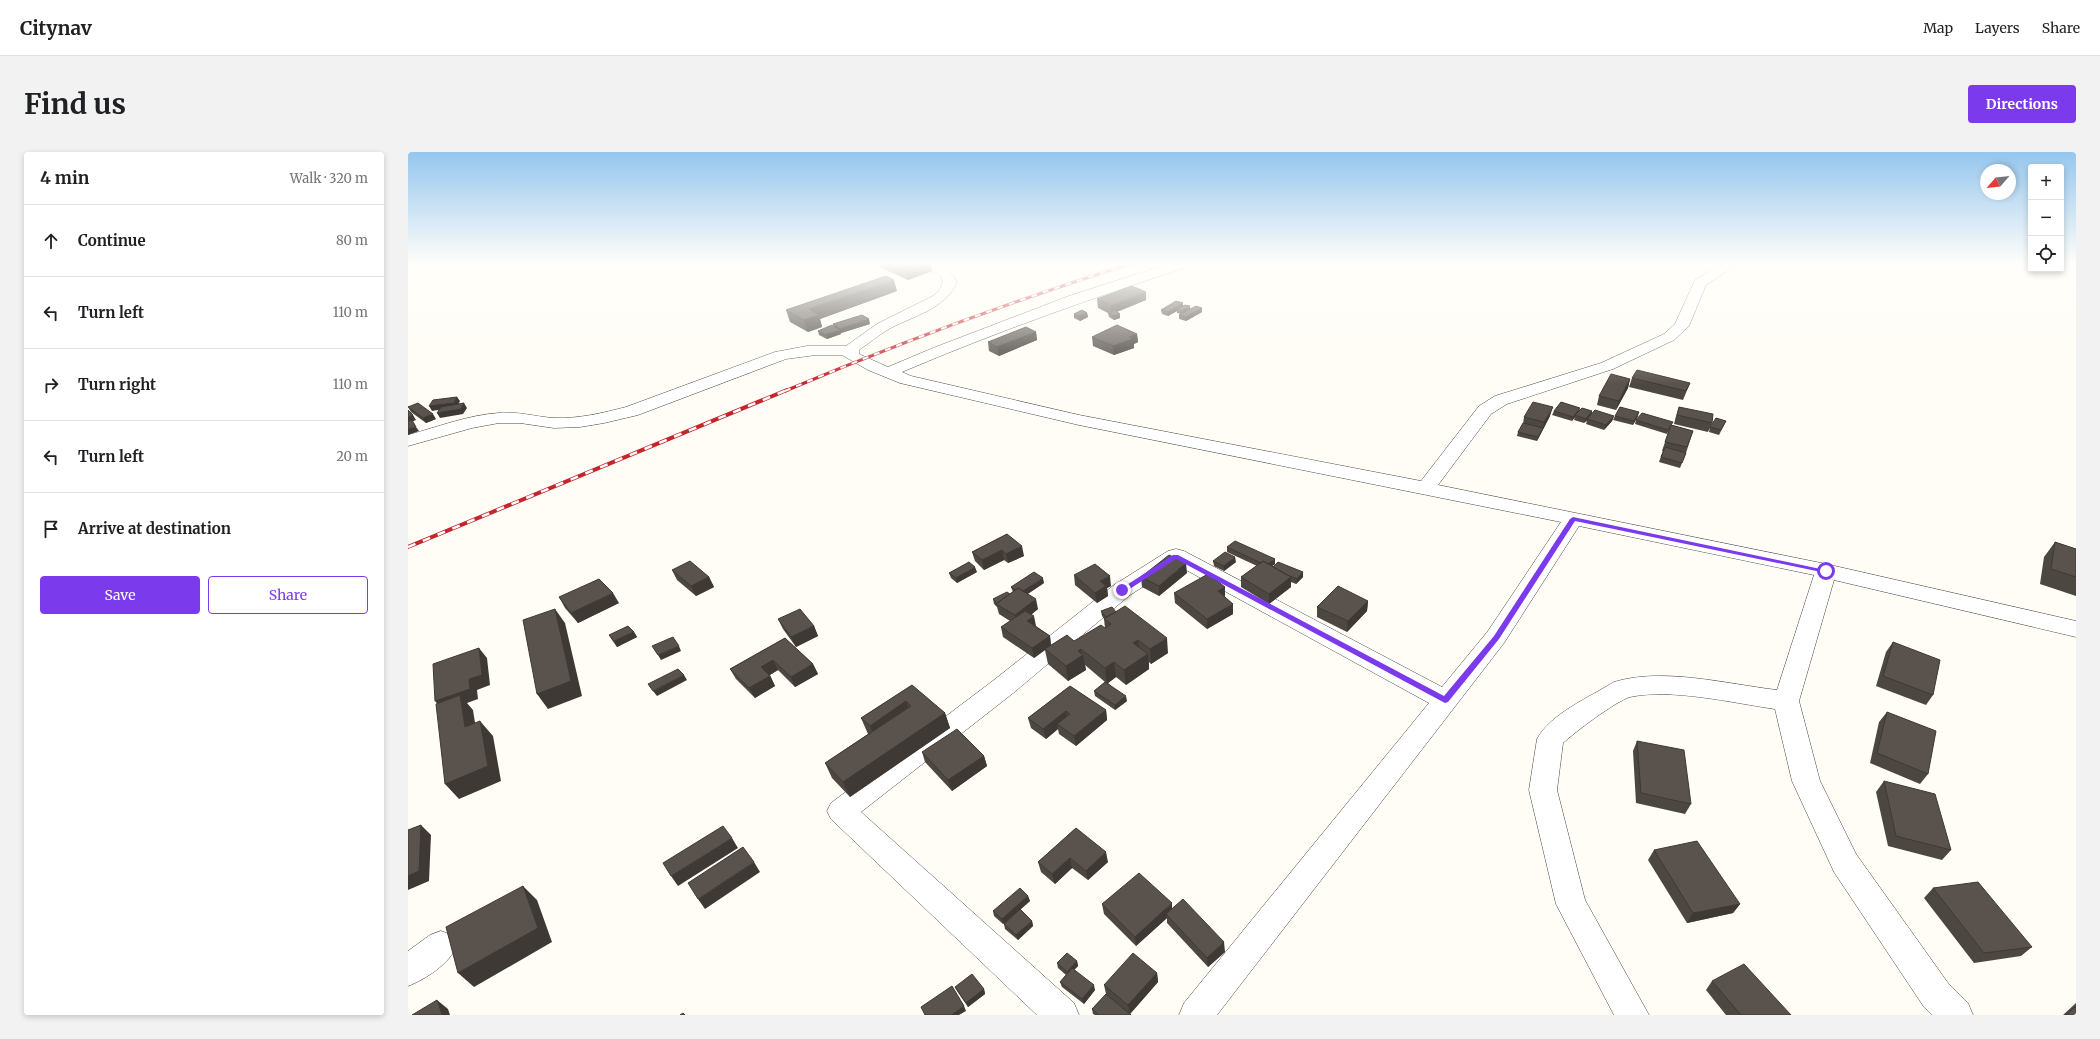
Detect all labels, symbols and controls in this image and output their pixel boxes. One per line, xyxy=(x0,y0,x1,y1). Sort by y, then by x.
text: Citynav xyxy=(20,16,92,40)
text: Map xyxy=(1923,19,1953,37)
text: Layers xyxy=(1975,19,2020,37)
text: Share xyxy=(2042,19,2080,37)
button: Directions xyxy=(1968,85,2076,123)
text: Find us xyxy=(24,86,126,122)
north arrow xyxy=(1980,164,2016,200)
map controls xyxy=(2028,164,2064,272)
button: + xyxy=(2028,164,2064,200)
text: 4 min xyxy=(40,167,89,189)
text: Walk · 320 m xyxy=(290,170,368,187)
button: − xyxy=(2028,200,2064,236)
icon: ahead xyxy=(40,230,62,252)
text: Continue xyxy=(78,231,146,250)
text: 80 m xyxy=(336,232,368,249)
button: locate xyxy=(2028,236,2064,272)
icon: left xyxy=(40,302,62,324)
text: Turn left xyxy=(78,303,144,322)
text: 110 m xyxy=(333,304,368,321)
icon: right xyxy=(40,374,62,396)
text: Turn right xyxy=(78,375,156,394)
text: 110 m xyxy=(333,376,368,393)
icon: left xyxy=(40,446,62,468)
text: Turn left xyxy=(78,447,144,466)
text: 20 m xyxy=(336,448,368,465)
icon: arrive xyxy=(40,518,62,540)
text: Arrive at destination xyxy=(78,519,231,538)
route start xyxy=(1817,562,1835,580)
button: Save xyxy=(40,576,200,614)
button: Share xyxy=(208,576,368,614)
route end xyxy=(1113,581,1131,599)

